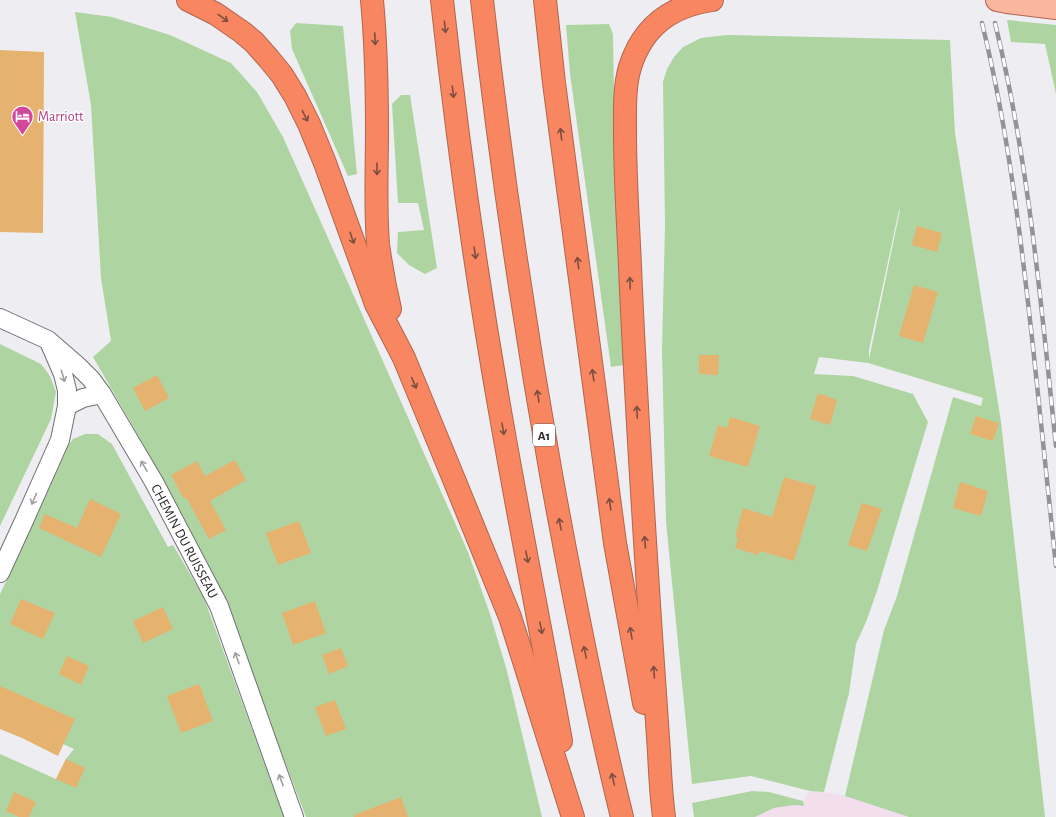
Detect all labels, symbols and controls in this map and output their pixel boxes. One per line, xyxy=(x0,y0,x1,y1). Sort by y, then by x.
one-way arrow xyxy=(217,14,228,23)
one-way arrow xyxy=(441,20,449,33)
one-way arrow xyxy=(371,32,379,45)
one-way arrow xyxy=(449,85,457,98)
hotel icon: Marriott xyxy=(9,103,35,136)
place label: Marriott xyxy=(38,110,84,124)
one-way arrow xyxy=(302,110,309,122)
one-way arrow xyxy=(557,128,565,141)
one-way arrow xyxy=(373,162,381,175)
one-way arrow xyxy=(349,231,356,244)
one-way arrow xyxy=(471,247,479,260)
one-way arrow xyxy=(574,256,582,269)
one-way arrow xyxy=(627,277,634,290)
one-way arrow xyxy=(60,369,67,382)
one-way arrow xyxy=(589,369,597,382)
one-way arrow xyxy=(410,376,418,388)
one-way arrow xyxy=(533,390,541,403)
one-way arrow xyxy=(634,406,641,419)
one-way arrow xyxy=(500,422,508,435)
road number: A1 xyxy=(533,424,555,446)
one-way arrow xyxy=(140,460,148,472)
street label: CHEMIN DU RUISSEAU xyxy=(148,482,220,601)
one-way arrow xyxy=(30,493,37,505)
one-way arrow xyxy=(606,498,614,511)
one-way arrow xyxy=(556,518,564,531)
one-way arrow xyxy=(641,536,648,549)
one-way arrow xyxy=(523,550,531,563)
one-way arrow xyxy=(537,621,545,634)
one-way arrow xyxy=(627,626,635,639)
one-way arrow xyxy=(581,646,589,659)
one-way arrow xyxy=(233,652,241,664)
one-way arrow xyxy=(650,666,657,679)
one-way arrow xyxy=(608,773,616,786)
one-way arrow xyxy=(277,774,284,787)

